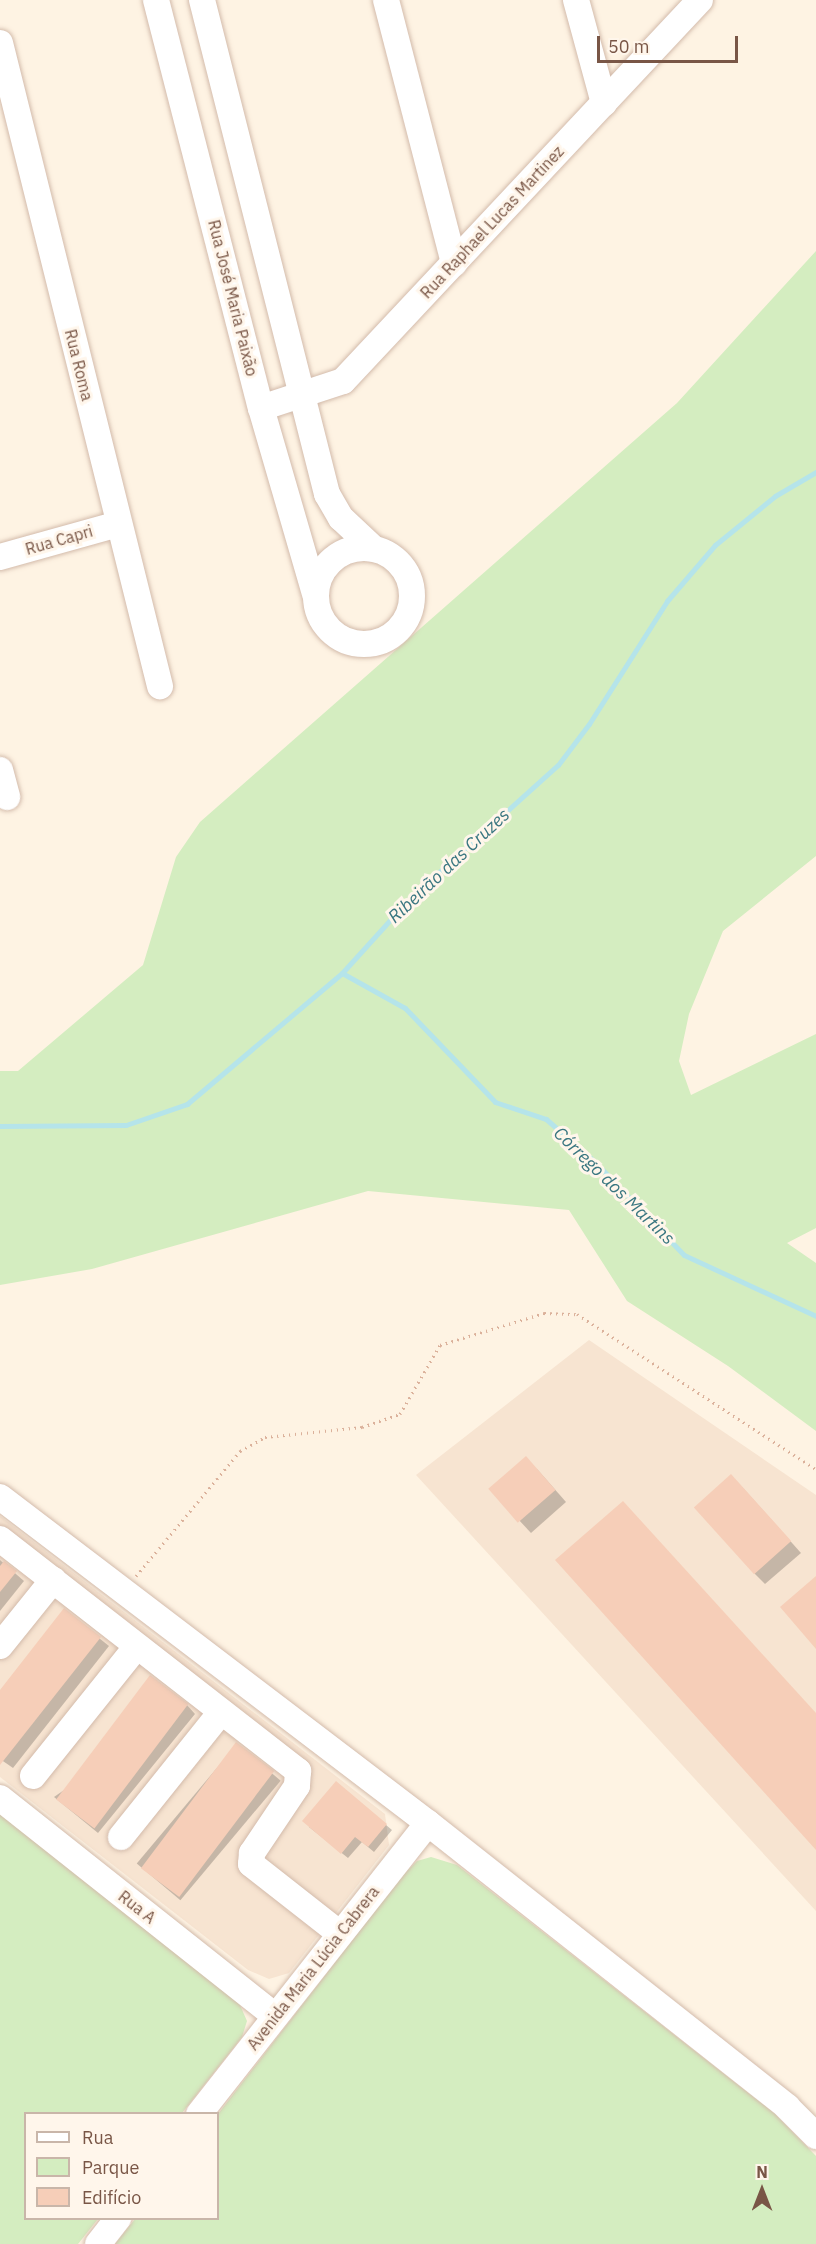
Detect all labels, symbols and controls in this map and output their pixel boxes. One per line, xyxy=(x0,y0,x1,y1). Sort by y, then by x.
scale bar xyxy=(600,24,741,62)
text: 50 m xyxy=(608,35,650,58)
street label: Rua Raphael Lucas Martinez xyxy=(416,142,568,302)
street label: Rua José Maria Paixão xyxy=(204,218,262,378)
street label: Rua Roma xyxy=(61,327,97,403)
street label: Rua Capri xyxy=(23,521,95,559)
water label: Ribeirão das Cruzes xyxy=(384,804,514,928)
water label: Córrego dos Martins xyxy=(549,1123,679,1249)
street label: Avenida Maria Lúcia Cabrera xyxy=(243,1882,383,2054)
street label: Rua A xyxy=(115,1887,159,1927)
legend xyxy=(24,2112,219,2220)
text: Rua xyxy=(82,2126,113,2149)
text: Parque xyxy=(82,2156,139,2179)
north arrow xyxy=(732,2160,792,2220)
text: N xyxy=(756,2162,768,2182)
text: Edifício xyxy=(82,2186,141,2209)

